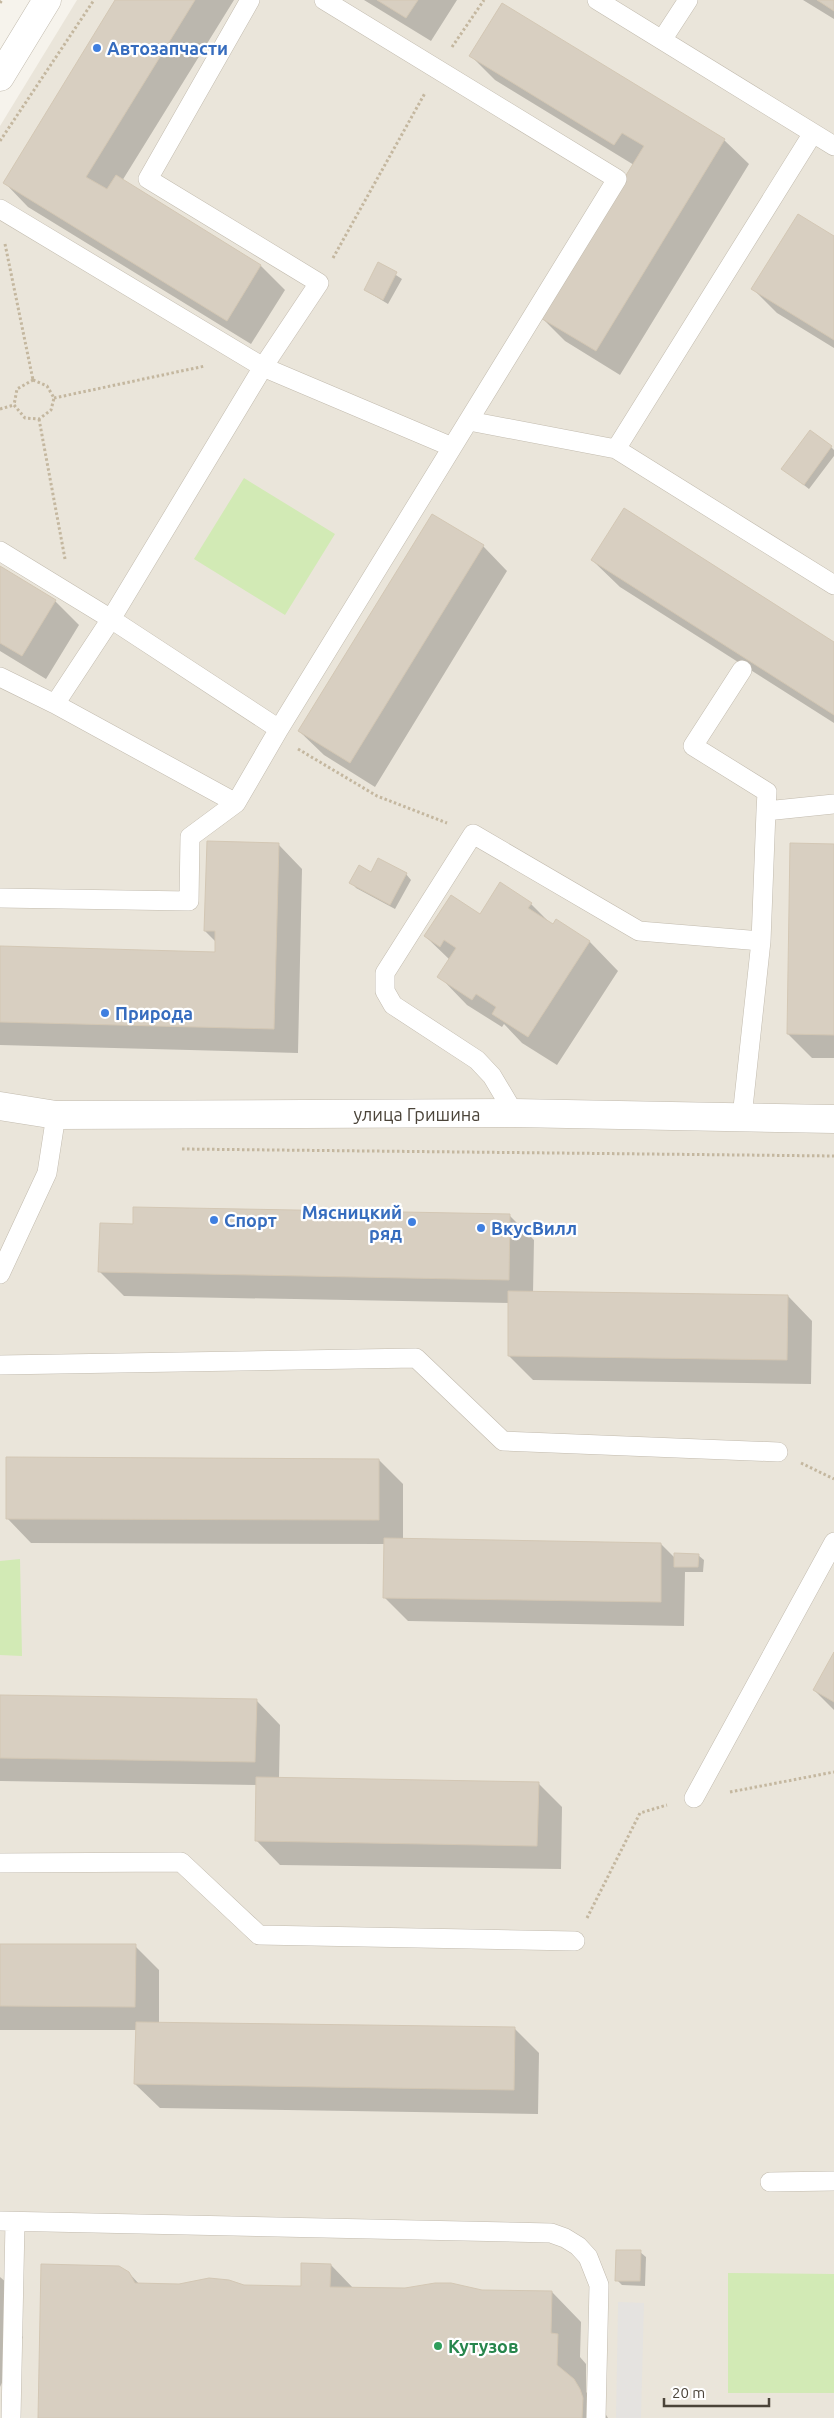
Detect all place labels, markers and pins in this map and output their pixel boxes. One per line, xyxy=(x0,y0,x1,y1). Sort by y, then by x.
place label: Автозапчасти xyxy=(107,38,228,58)
marker: Автозапчасти xyxy=(91,42,103,54)
place label: Природа xyxy=(115,1003,193,1023)
marker: Природа xyxy=(99,1007,111,1019)
place label: Мясницкий ряд xyxy=(302,1202,402,1243)
place label: Спорт xyxy=(224,1210,277,1230)
marker: Спорт xyxy=(208,1214,220,1226)
marker: Мясницкий ряд xyxy=(406,1216,418,1228)
place label: ВкусВилл xyxy=(491,1218,577,1238)
marker: ВкусВилл xyxy=(475,1222,487,1234)
place label: Кутузов xyxy=(448,2336,518,2356)
marker: Кутузов xyxy=(432,2340,444,2352)

